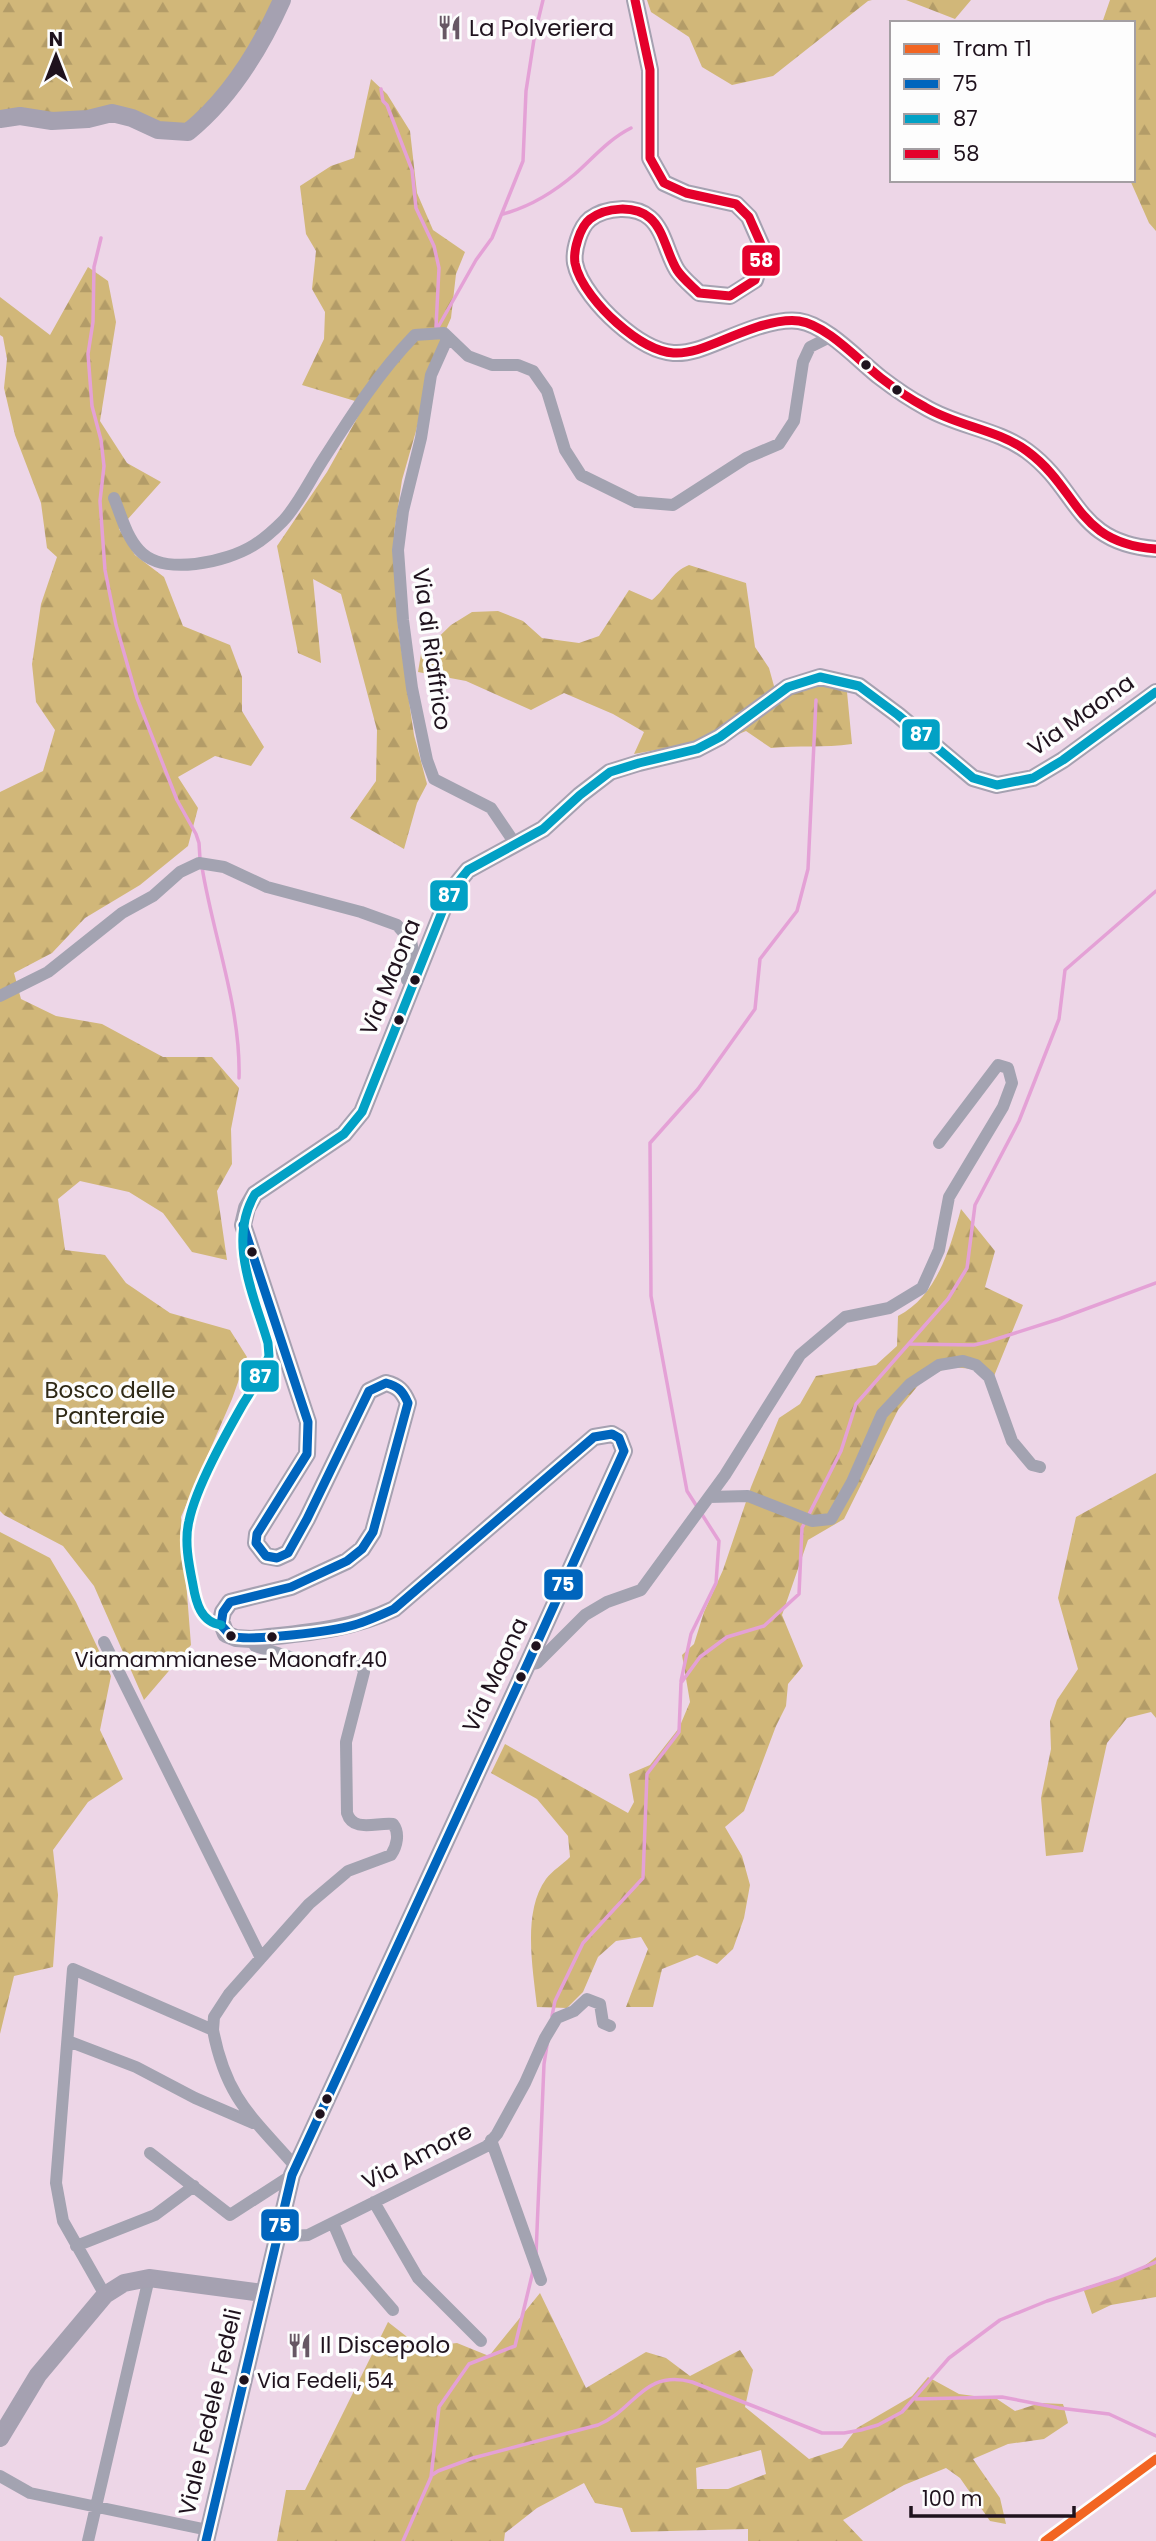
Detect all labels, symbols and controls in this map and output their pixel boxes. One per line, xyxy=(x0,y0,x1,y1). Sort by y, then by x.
place label: La Polveriera xyxy=(469,12,614,44)
restaurant icon: La Polveriera xyxy=(435,14,463,42)
north arrow xyxy=(21,21,91,91)
legend xyxy=(890,21,1135,182)
text: N xyxy=(49,26,63,53)
text: Tram T1 xyxy=(953,34,1032,63)
text: 75 xyxy=(953,69,978,98)
text: 87 xyxy=(953,104,978,133)
text: 58 xyxy=(953,139,979,168)
line badge: 58 xyxy=(741,244,781,277)
text: 58 xyxy=(749,247,773,274)
unlabelled marker xyxy=(859,358,873,372)
unlabelled marker xyxy=(890,383,904,397)
street label: Via di Riaffrico xyxy=(405,566,459,732)
street label: Via Maona xyxy=(1021,667,1141,763)
line badge: 87 xyxy=(901,718,941,751)
text: 87 xyxy=(910,721,932,748)
line badge: 87 xyxy=(429,879,469,912)
text: 87 xyxy=(438,882,460,909)
street label: Via Maona xyxy=(352,914,428,1040)
unlabelled marker xyxy=(408,973,422,987)
unlabelled marker xyxy=(392,1013,406,1027)
unlabelled marker xyxy=(245,1245,259,1259)
line badge: 87 xyxy=(240,1359,280,1393)
text: 87 xyxy=(249,1363,271,1390)
park label: Bosco delle Panteraie xyxy=(44,1374,176,1432)
line badge: 75 xyxy=(543,1568,584,1601)
text: 75 xyxy=(552,1571,574,1598)
street label: Via Maona xyxy=(454,1612,536,1738)
marker: Viamammianese-Maonafr.40 xyxy=(224,1629,238,1643)
unlabelled marker xyxy=(265,1630,279,1644)
unlabelled marker xyxy=(529,1639,543,1653)
place label: Viamammianese-Maonafr.40 xyxy=(75,1645,387,1674)
unlabelled marker xyxy=(514,1670,528,1684)
unlabelled marker xyxy=(320,2092,334,2106)
unlabelled marker xyxy=(313,2107,327,2121)
street label: Via Amore xyxy=(356,2115,478,2197)
line badge: 75 xyxy=(260,2208,300,2242)
text: 75 xyxy=(269,2212,291,2239)
street label: Viale Fedele Fedeli xyxy=(171,2305,249,2519)
place label: Il Discepolo xyxy=(320,2329,450,2361)
restaurant icon: Il Discepolo xyxy=(286,2331,314,2359)
place label: Via Fedeli, 54 xyxy=(257,2366,393,2395)
marker: Via Fedeli, 54 xyxy=(237,2373,251,2387)
scale bar xyxy=(911,2474,1074,2518)
text: 100 m xyxy=(922,2484,982,2513)

